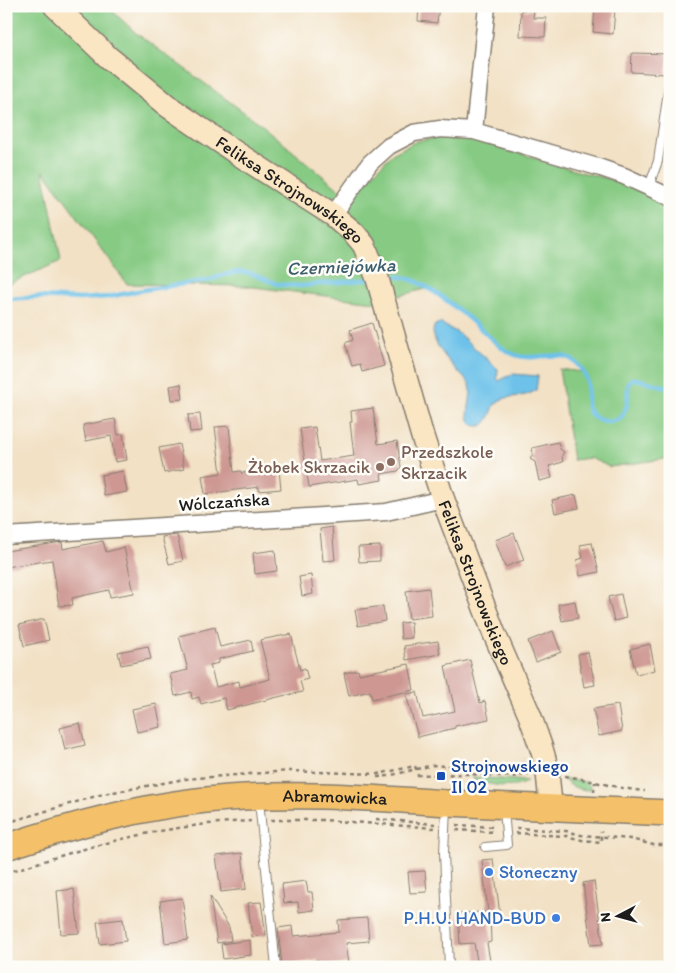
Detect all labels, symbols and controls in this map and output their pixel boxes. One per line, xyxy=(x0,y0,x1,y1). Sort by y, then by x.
street label: Feliksa Strojnowskiego xyxy=(211,131,369,248)
water label: Czerniejówka xyxy=(286,253,396,280)
place label: Przedszkole Skrzacik xyxy=(401,441,493,484)
place label: Żłobek Skrzacik xyxy=(248,456,371,478)
marker: Przedszkole Skrzacik xyxy=(385,456,397,468)
marker: Żłobek Skrzacik xyxy=(374,461,386,473)
street label: Wólczańska xyxy=(178,488,270,516)
street label: Feliksa Strojnowskiego xyxy=(433,497,518,669)
place label: Strojnowskiego II 02 xyxy=(451,755,569,798)
marker: Strojnowskiego II 02 xyxy=(435,770,447,782)
street label: Abramowicka xyxy=(282,785,389,810)
place label: Słoneczny xyxy=(499,861,578,883)
marker: Słoneczny xyxy=(483,866,495,878)
north arrow xyxy=(594,890,644,940)
place label: P.H.U. HAND-BUD xyxy=(404,907,546,929)
marker: P.H.U. HAND-BUD xyxy=(550,912,562,924)
text: N xyxy=(597,912,615,923)

